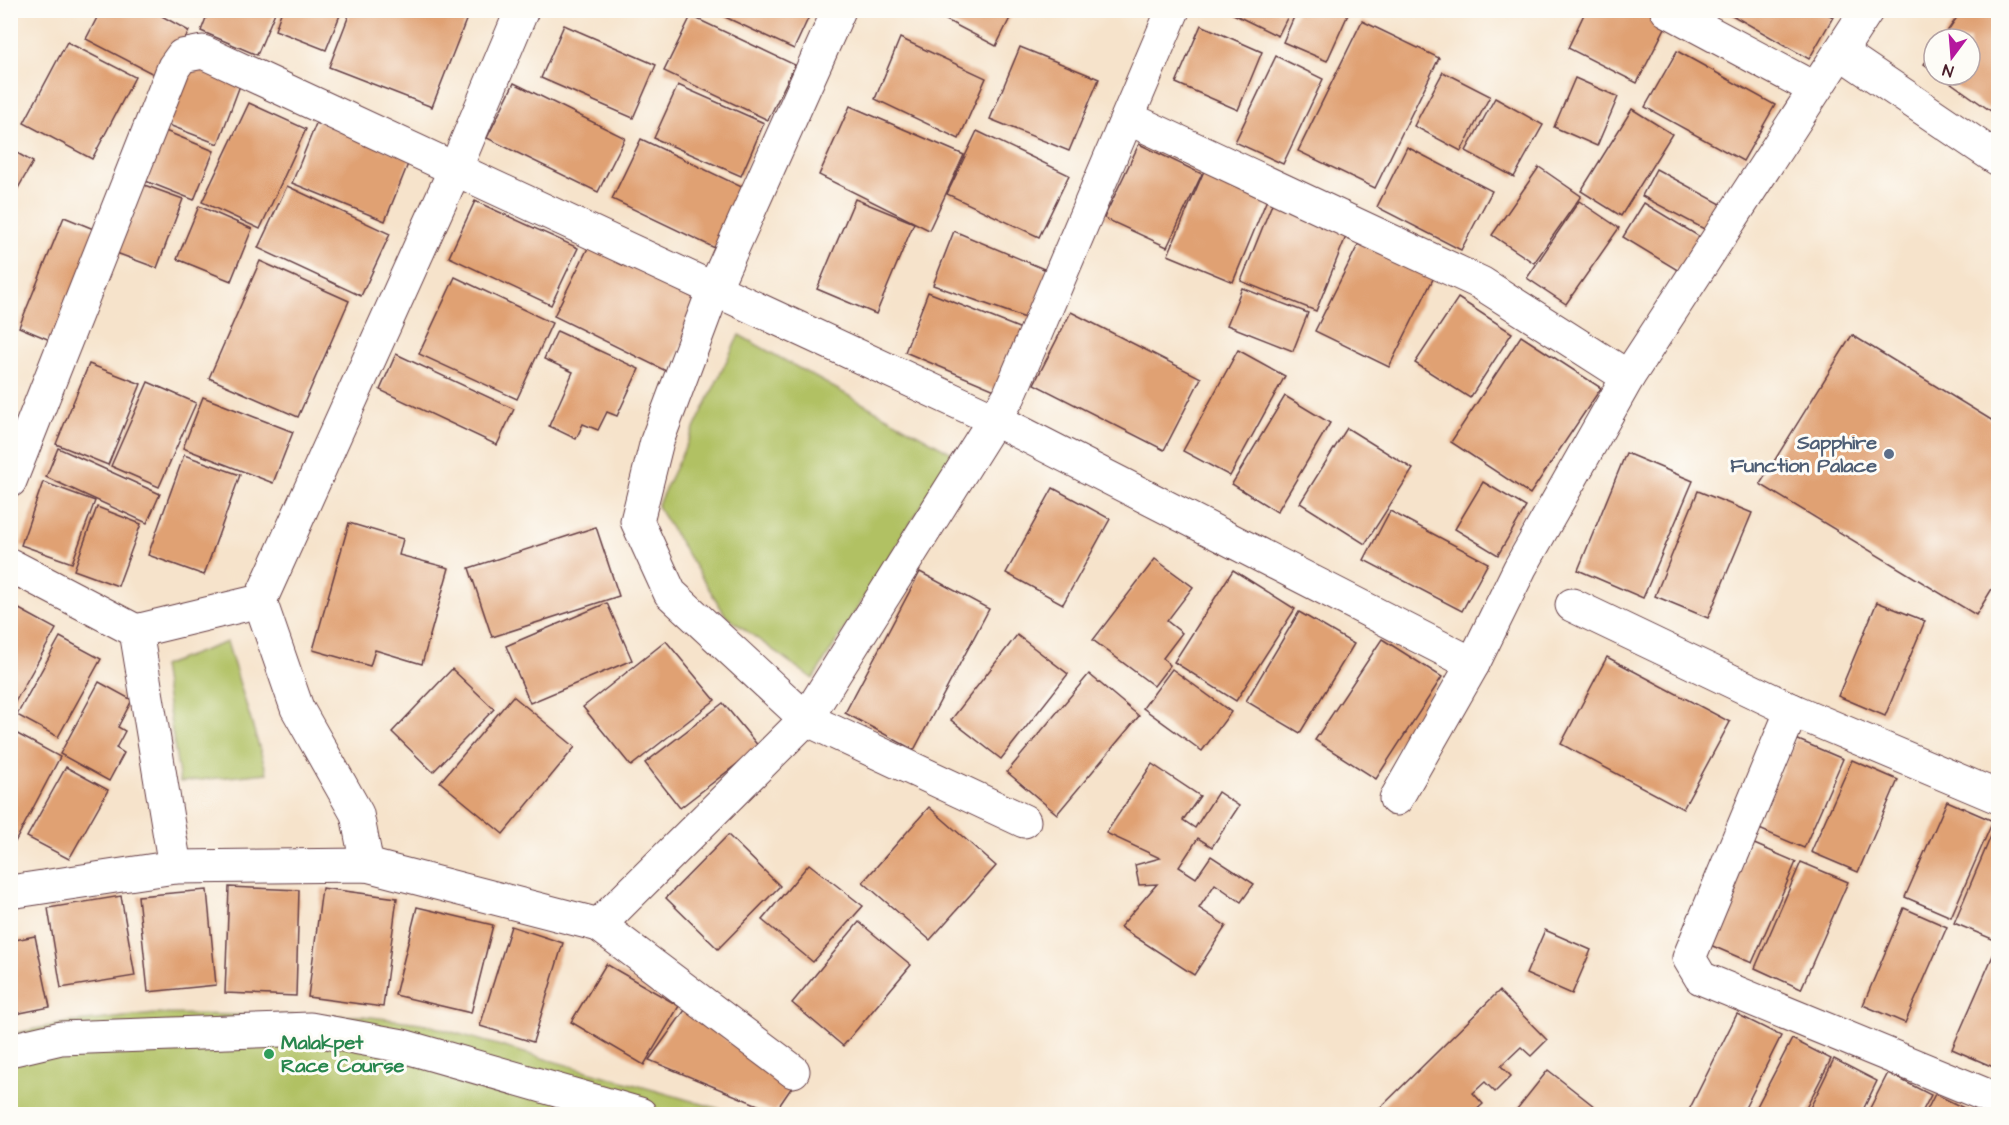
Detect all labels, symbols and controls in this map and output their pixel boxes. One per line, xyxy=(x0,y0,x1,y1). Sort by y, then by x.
north arrow xyxy=(1922,27,1982,87)
text: N xyxy=(1940,59,1956,82)
place label: Sapphire Function Palace xyxy=(1730,429,1877,480)
marker: Sapphire Function Palace xyxy=(1882,447,1896,461)
place label: Malakpet Race Course xyxy=(281,1029,405,1080)
marker: Malakpet Race Course xyxy=(262,1047,276,1061)

